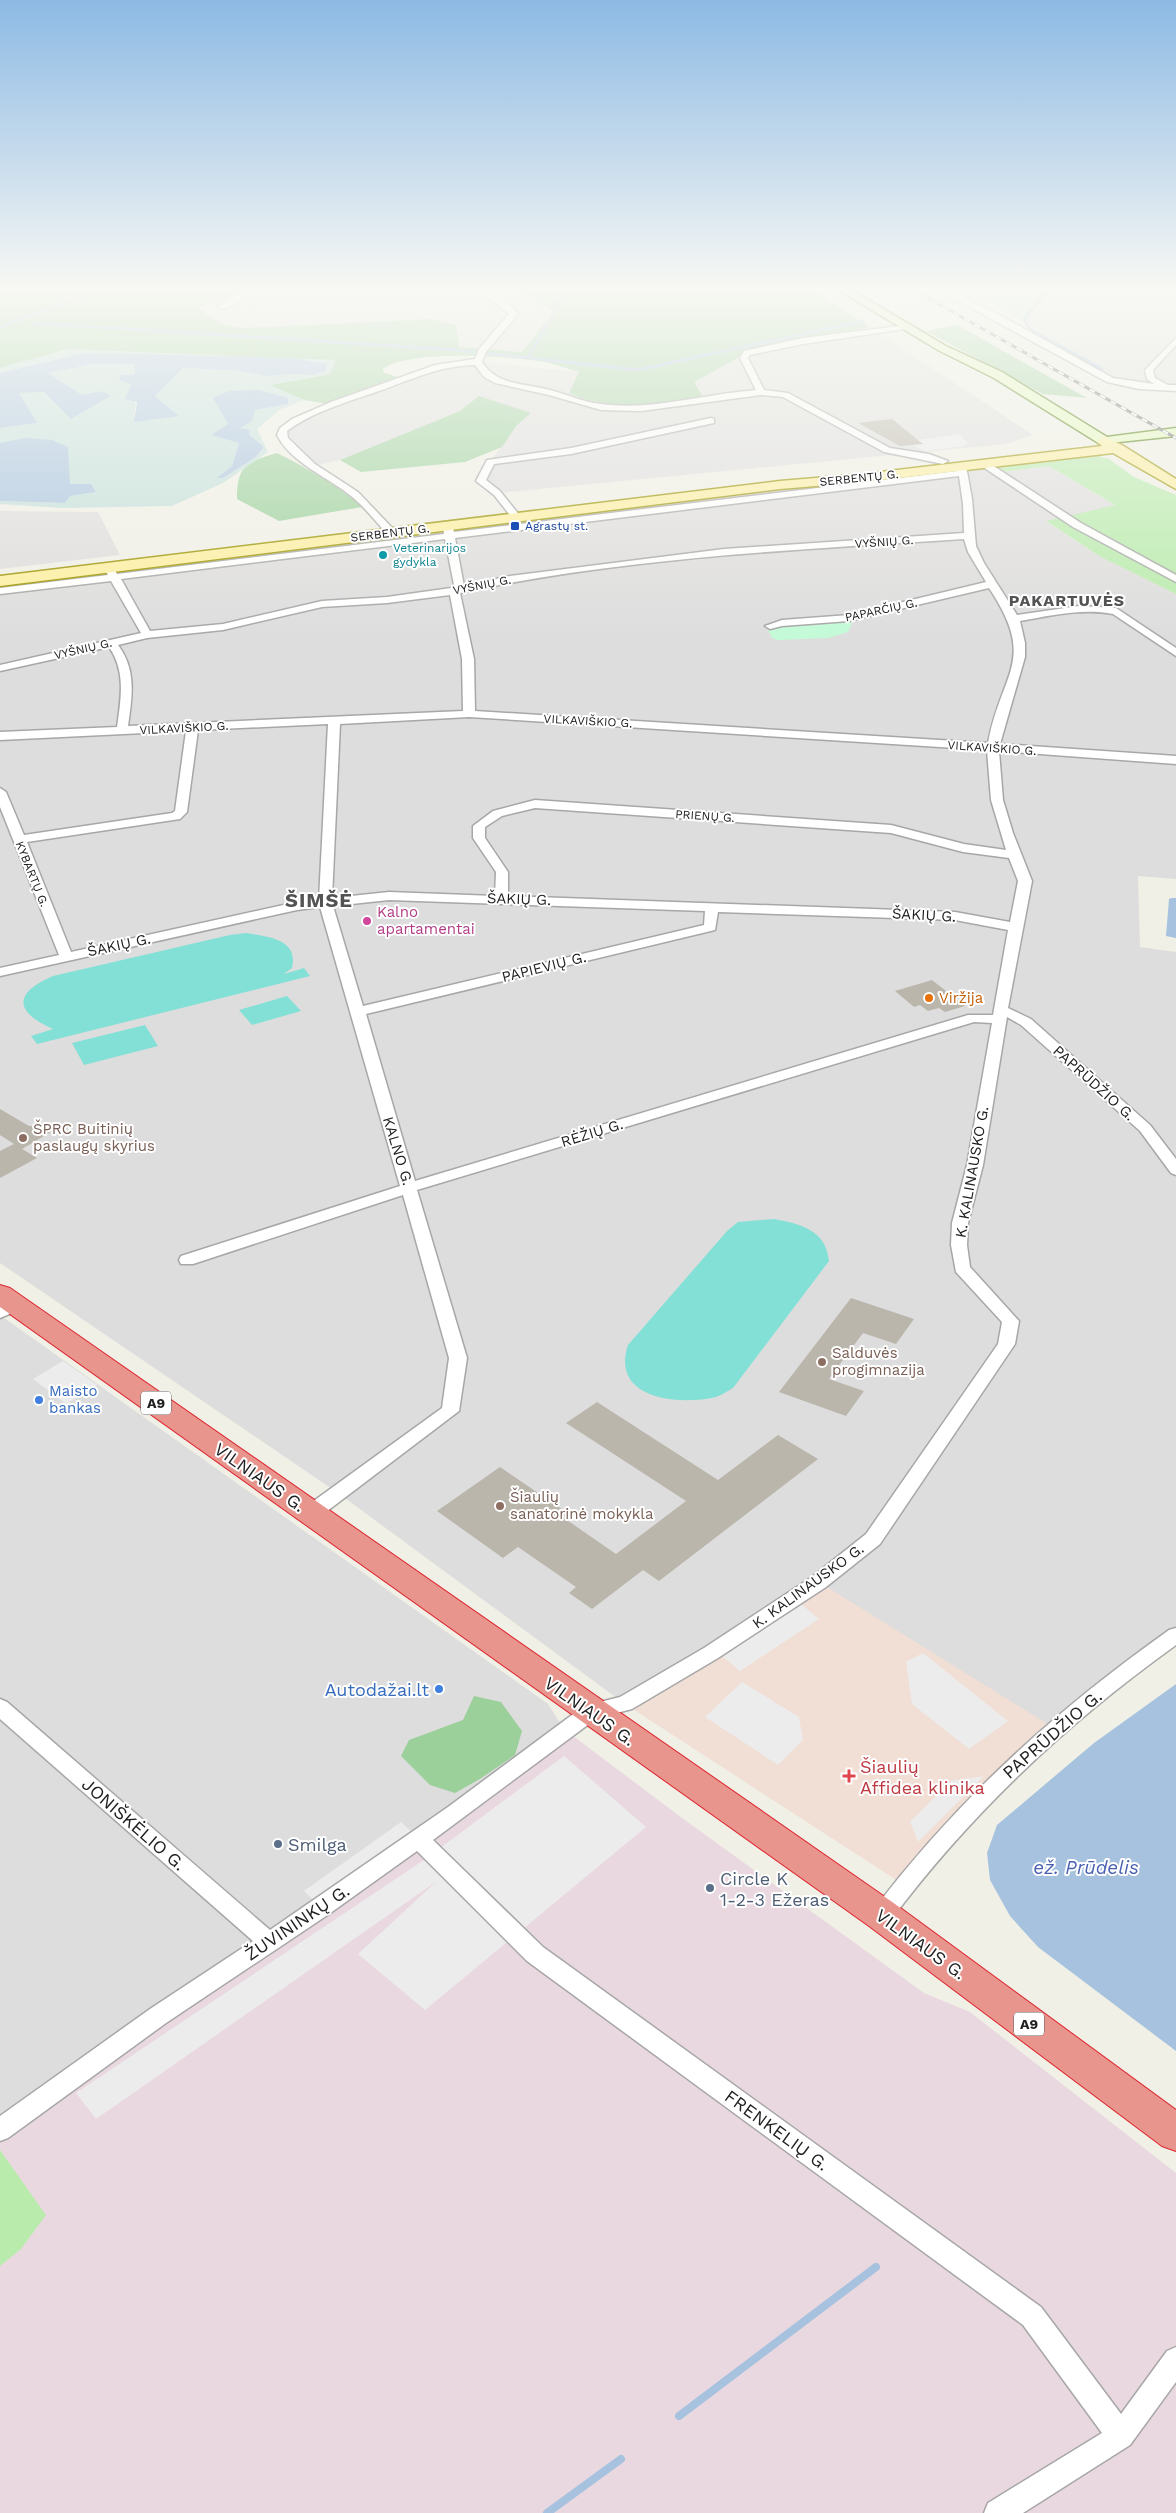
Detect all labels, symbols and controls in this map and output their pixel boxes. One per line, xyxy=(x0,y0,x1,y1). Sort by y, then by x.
street label: SERBENTŲ G. xyxy=(819,467,899,489)
place label: Agrastų st. xyxy=(525,519,588,533)
marker: Agrastų st. xyxy=(509,520,521,532)
street label: SERBENTŲ G. xyxy=(350,521,430,545)
street label: VYŠNIŲ G. xyxy=(854,533,914,551)
place label: Veterinarijos gydykla xyxy=(393,541,466,569)
marker: Veterinarijos gydykla xyxy=(377,549,389,561)
street label: VYŠNIŲ G. xyxy=(452,573,512,597)
district label: PAKARTUVĖS xyxy=(1009,591,1125,610)
street label: PAPARČIŲ G. xyxy=(844,596,918,624)
street label: VYŠNIŲ G. xyxy=(53,636,113,662)
street label: VILKAVIŠKIO G. xyxy=(543,712,633,730)
street label: VILKAVIŠKIO G. xyxy=(139,719,229,737)
street label: VILKAVIŠKIO G. xyxy=(947,738,1037,758)
street label: PRIENŲ G. xyxy=(675,807,735,825)
street label: KYBARTŲ G. xyxy=(12,839,52,909)
district label: ŠIMŠĖ xyxy=(285,888,353,912)
street label: ŠAKIŲ G. xyxy=(487,888,551,909)
place label: Kalno apartamentai xyxy=(377,903,475,938)
street label: ŠAKIŲ G. xyxy=(891,903,957,926)
marker: Kalno apartamentai xyxy=(361,915,373,927)
street label: ŠAKIŲ G. xyxy=(85,929,152,960)
street label: PAPIEVIŲ G. xyxy=(500,948,588,986)
place label: Viržija xyxy=(939,989,984,1007)
marker: Viržija xyxy=(923,992,935,1004)
street label: PAPRŪDŽIO G. xyxy=(1049,1042,1139,1124)
street label: K. KALINAUSKO G. xyxy=(952,1105,992,1239)
street label: KALNO G. xyxy=(379,1114,417,1188)
street label: RĖŽIŲ G. xyxy=(559,1115,625,1151)
place label: ŠPRC Buitinių paslaugų skyrius xyxy=(33,1119,155,1155)
marker: ŠPRC Buitinių paslaugų skyrius xyxy=(17,1132,29,1144)
place label: Salduvės progimnazija xyxy=(832,1344,925,1379)
marker: Salduvės progimnazija xyxy=(816,1356,828,1368)
place label: Maisto bankas xyxy=(49,1382,101,1417)
road number: A9 xyxy=(141,1392,171,1415)
marker: Maisto bankas xyxy=(33,1394,45,1406)
street label: VILNIAUS G. xyxy=(211,1438,309,1516)
place label: Šiaulių sanatorinė mokykla xyxy=(510,1487,654,1523)
marker: Šiaulių sanatorinė mokykla xyxy=(494,1500,506,1512)
street label: K. KALINAUSKO G. xyxy=(749,1539,867,1633)
street label: VILNIAUS G. xyxy=(541,1672,639,1750)
place label: Autodažai.lt xyxy=(325,1679,429,1700)
marker: Autodažai.lt xyxy=(433,1683,445,1695)
street label: PAPRŪDŽIO G. xyxy=(998,1685,1106,1783)
place label: Šiaulių Affidea klinika xyxy=(860,1756,985,1798)
marker: Šiaulių Affidea klinika xyxy=(842,1769,856,1783)
street label: JONIŠKĖLIO G. xyxy=(78,1773,190,1875)
place label: Smilga xyxy=(288,1834,347,1855)
marker: Smilga xyxy=(272,1838,284,1850)
water label: ež. Prūdelis xyxy=(1033,1856,1139,1879)
place label: Circle K 1-2-3 Ežeras xyxy=(720,1868,829,1910)
street label: ŽUVININKŲ G. xyxy=(241,1879,353,1965)
marker: Circle K 1-2-3 Ežeras xyxy=(704,1882,716,1894)
street label: VILNIAUS G. xyxy=(872,1904,970,1984)
road number: A9 xyxy=(1014,2012,1044,2036)
street label: FRENKELIŲ G. xyxy=(721,2085,833,2175)

